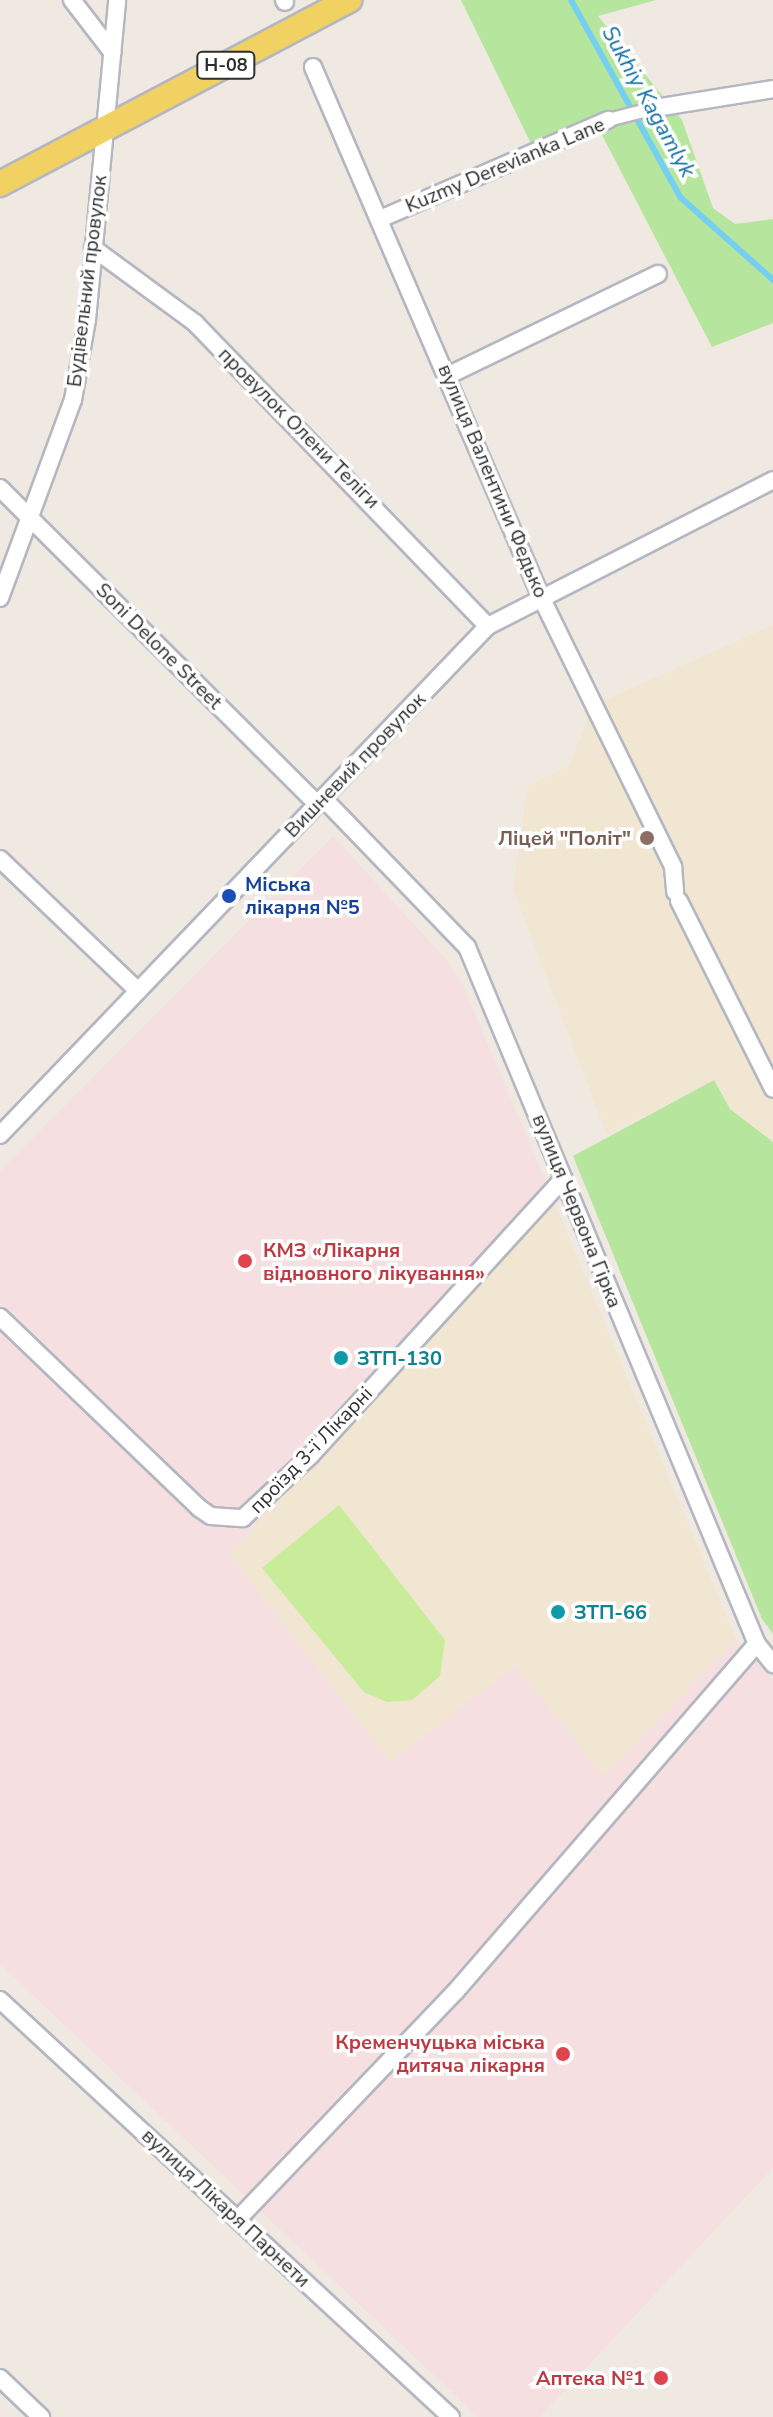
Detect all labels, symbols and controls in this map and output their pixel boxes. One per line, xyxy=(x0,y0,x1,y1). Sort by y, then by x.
water label: Sukhiy Kagamlyk xyxy=(596,22,700,182)
road number: Н-08 xyxy=(196,51,256,79)
street label: Kuzmy Derevianka Lane xyxy=(402,112,608,218)
street label: Будівельний провулок xyxy=(62,174,112,388)
street label: провулок Олени Теліги xyxy=(213,342,385,514)
street label: вулиця Валентини Федько xyxy=(433,361,553,601)
street label: Soni Delone Street xyxy=(91,578,227,714)
street label: Вишневий провулок xyxy=(280,688,430,842)
place label: Ліцей "Політ" xyxy=(498,826,631,850)
marker: Ліцей "Політ" xyxy=(638,829,656,847)
place label: Міська лікарня №5 xyxy=(245,872,360,919)
marker: Міська лікарня №5 xyxy=(220,887,238,905)
street label: вулиця Червона Гірка xyxy=(527,1111,627,1311)
place label: КМЗ «Лікарня відновного лікування» xyxy=(263,1238,485,1285)
marker: КМЗ «Лікарня відновного лікування» xyxy=(234,1250,256,1272)
place label: ЗТП-130 xyxy=(357,1346,442,1370)
marker: ЗТП-130 xyxy=(332,1349,350,1367)
street label: проїзд 3-ї Лікарні xyxy=(244,1382,378,1518)
place label: ЗТП-66 xyxy=(574,1600,647,1624)
marker: ЗТП-66 xyxy=(549,1603,567,1621)
place label: Кременчуцька міська дитяча лікарня xyxy=(335,2030,545,2077)
marker: Кременчуцька міська дитяча лікарня xyxy=(552,2043,574,2065)
street label: вулиця Лікаря Парнети xyxy=(137,2124,315,2292)
place label: Аптека №1 xyxy=(536,2366,645,2390)
marker: Аптека №1 xyxy=(652,2369,670,2387)

